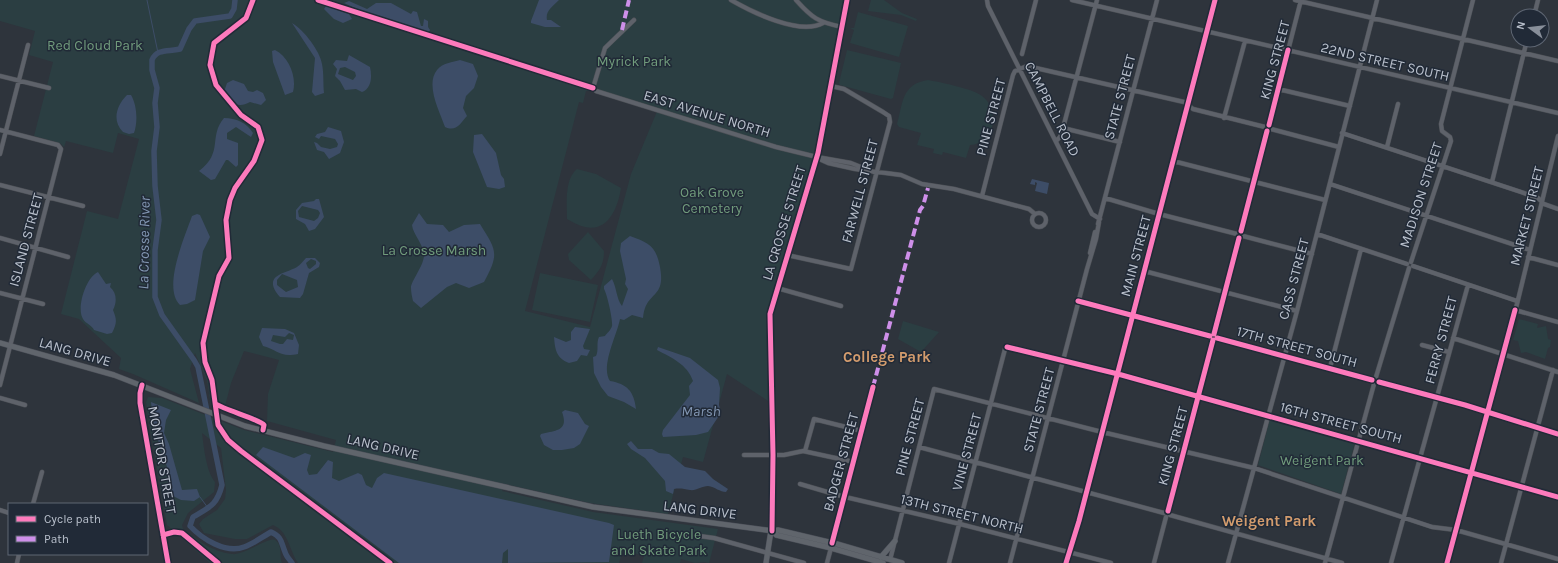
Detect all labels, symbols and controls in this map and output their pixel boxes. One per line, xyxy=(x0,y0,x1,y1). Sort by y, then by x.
north arrow xyxy=(1510,8,1550,48)
street label: KING STREET xyxy=(1256,19,1294,101)
text: N xyxy=(1514,20,1528,31)
park label: Red Cloud Park xyxy=(47,37,143,54)
street label: 22ND STREET SOUTH xyxy=(1319,39,1451,85)
park label: Myrick Park xyxy=(597,53,671,70)
street label: STATE STREET xyxy=(1100,53,1140,141)
street label: CAMPBELL ROAD xyxy=(1021,59,1083,159)
street label: PINE STREET xyxy=(973,77,1009,157)
street label: EAST AVENUE NORTH xyxy=(642,87,772,141)
street label: FARWELL STREET xyxy=(838,137,882,245)
street label: MADISON STREET xyxy=(1396,140,1446,250)
street label: LA CROSSE STREET xyxy=(758,164,810,282)
street label: MARKET STREET xyxy=(1506,164,1548,268)
park label: Oak Grove Cemetery xyxy=(680,184,744,217)
street label: ISLAND STREET xyxy=(5,191,47,289)
water label: La Crosse River xyxy=(134,195,154,290)
street label: MAIN STREET xyxy=(1117,213,1155,299)
street label: CASS STREET xyxy=(1275,236,1313,322)
park label: La Crosse Marsh xyxy=(382,242,486,259)
street label: FERRY STREET xyxy=(1421,294,1461,386)
street label: 17TH STREET SOUTH xyxy=(1235,323,1359,371)
street label: LANG DRIVE xyxy=(37,334,113,370)
district label: College Park xyxy=(843,348,931,366)
street label: STATE STREET xyxy=(1019,366,1059,454)
street label: PINE STREET xyxy=(892,397,928,477)
street label: 16TH STREET SOUTH xyxy=(1278,399,1404,447)
water label: Marsh xyxy=(681,402,721,420)
street label: MONITOR STREET xyxy=(144,405,180,515)
street label: KING STREET xyxy=(1154,405,1192,487)
street label: BADGER STREET xyxy=(820,411,862,513)
street label: VINE STREET xyxy=(949,411,985,493)
street label: LANG DRIVE xyxy=(345,430,421,464)
park label: Weigent Park xyxy=(1280,452,1364,469)
street label: 13TH STREET NORTH xyxy=(899,490,1025,538)
street label: LANG DRIVE xyxy=(662,497,738,523)
legend xyxy=(8,503,148,555)
text: Cycle path xyxy=(44,512,101,526)
district label: Weigent Park xyxy=(1222,512,1316,530)
park label: Lueth Bicycle and Skate Park xyxy=(611,526,707,559)
text: Path xyxy=(44,532,69,546)

